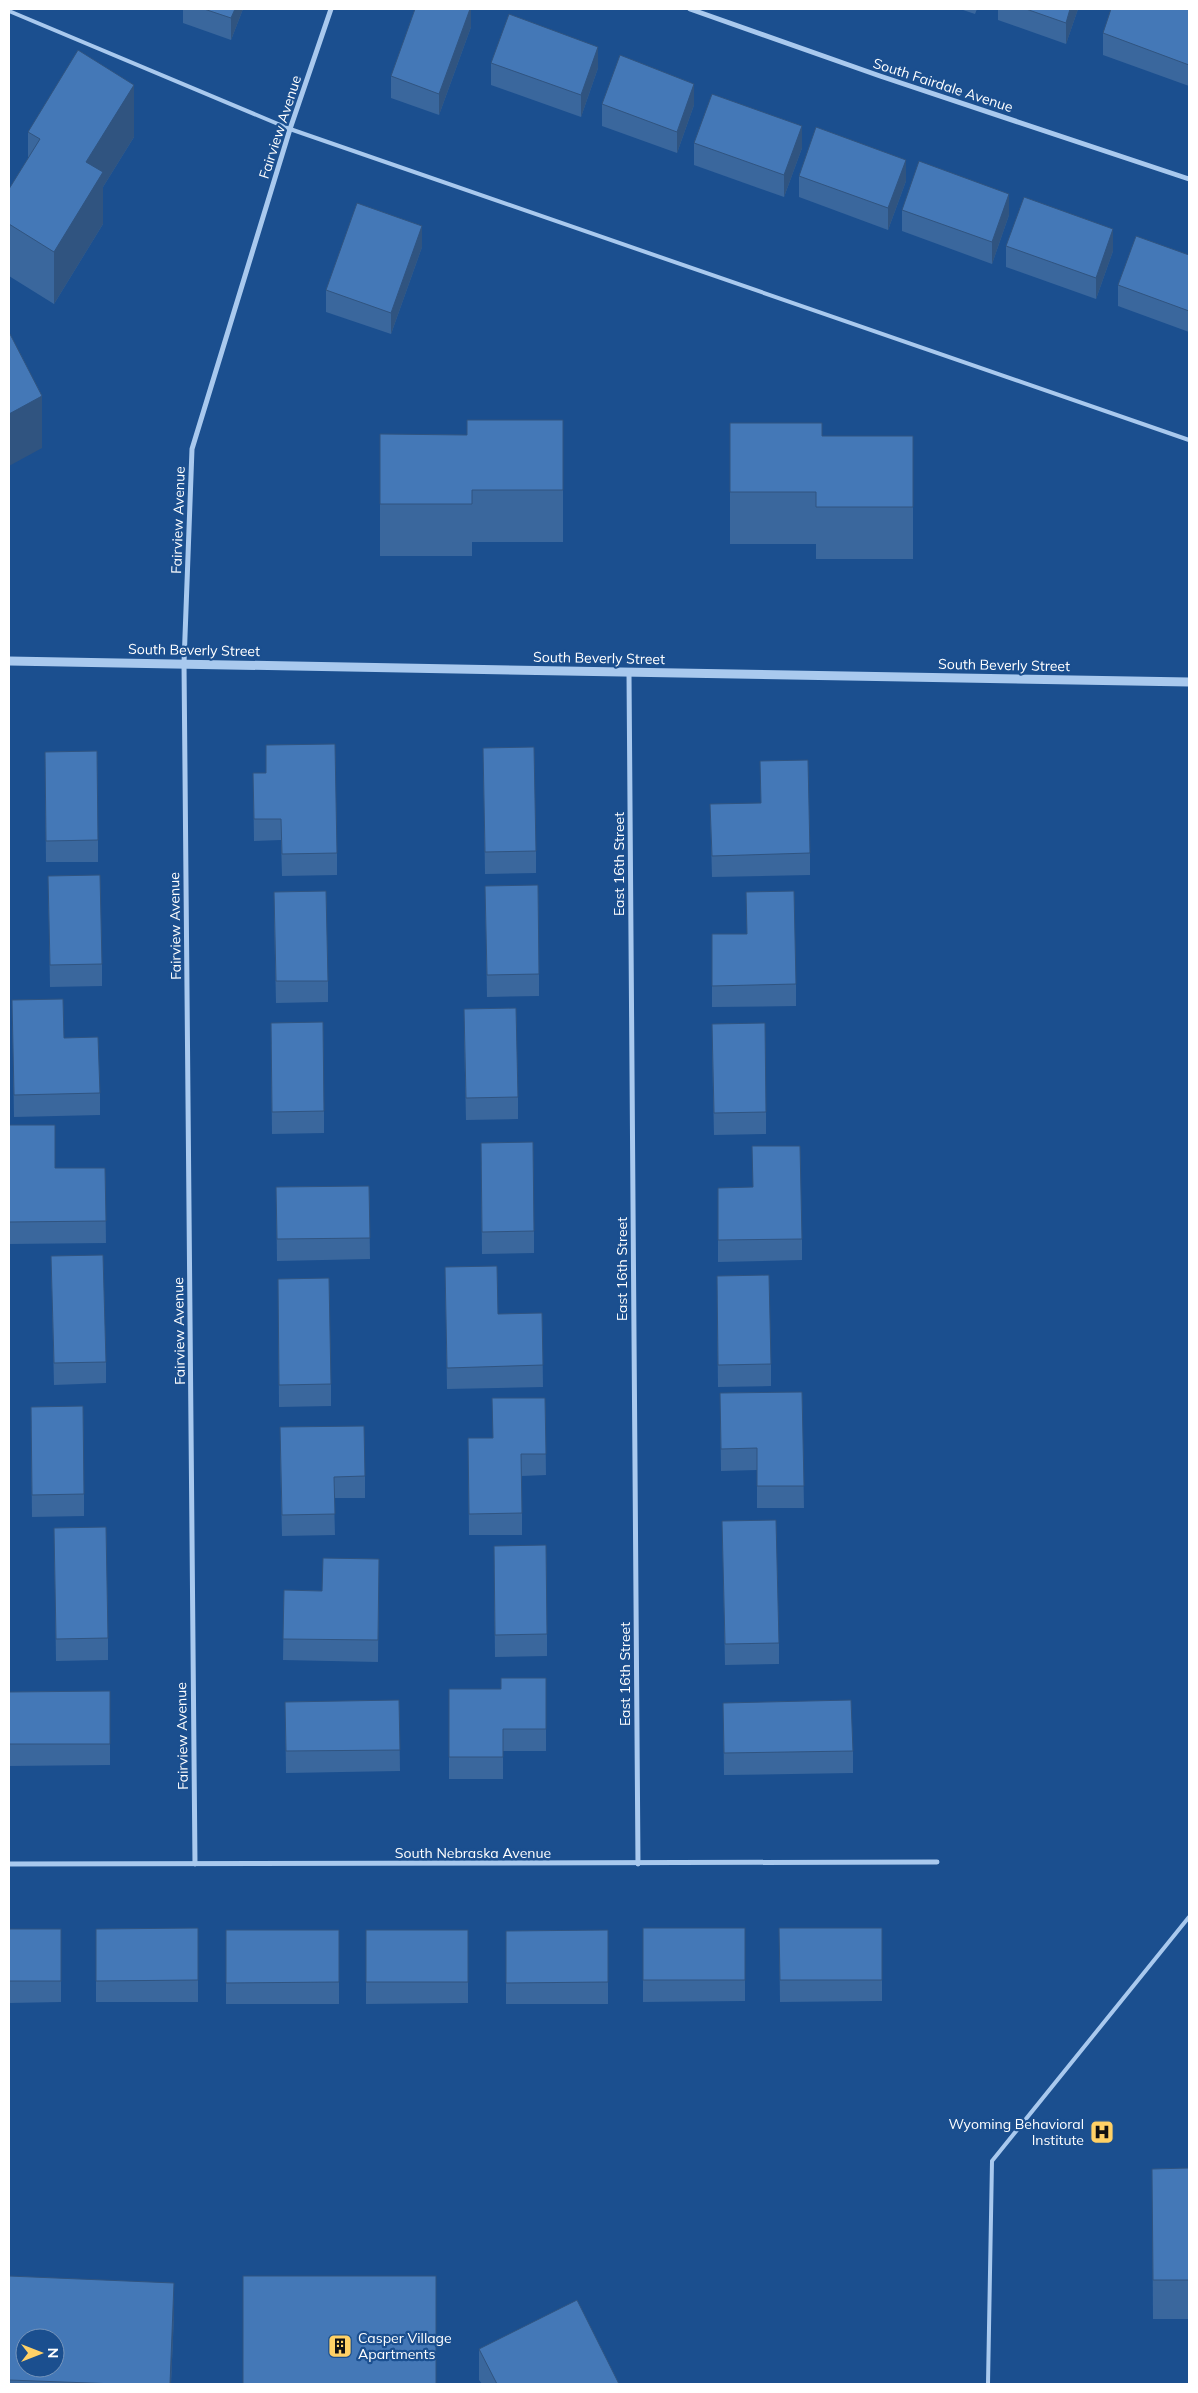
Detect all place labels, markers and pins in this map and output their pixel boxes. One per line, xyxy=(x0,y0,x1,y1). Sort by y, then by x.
place label: Wyoming Behavioral Institute xyxy=(948,2115,1084,2149)
hospital icon: Wyoming Behavioral Institute xyxy=(1089,2119,1115,2145)
place label: Casper Village Apartments xyxy=(358,2329,452,2363)
building icon: Casper Village Apartments xyxy=(327,2333,353,2359)

